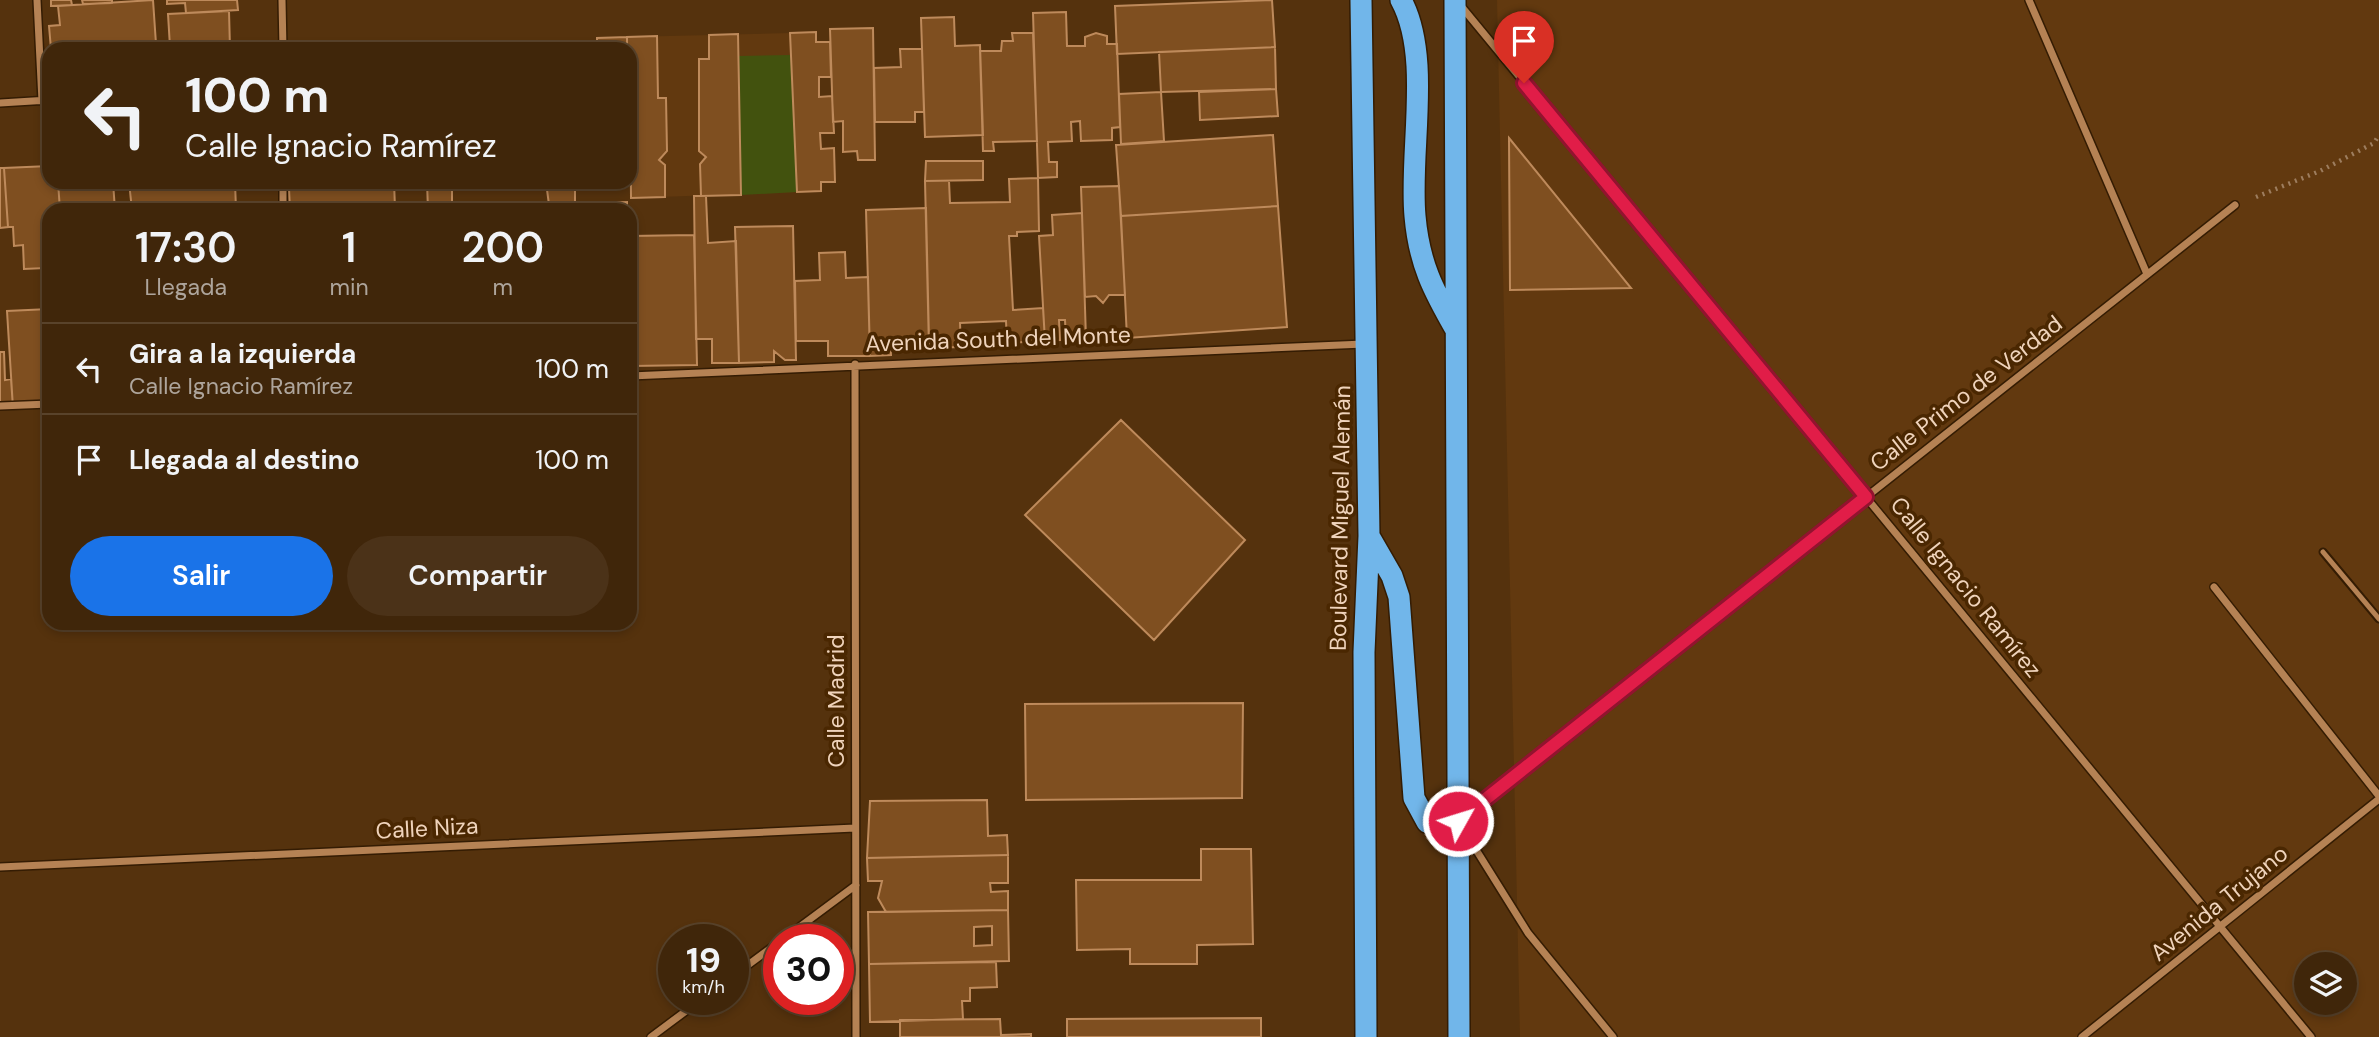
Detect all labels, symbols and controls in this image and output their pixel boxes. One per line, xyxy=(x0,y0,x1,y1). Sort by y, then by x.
pin xyxy=(1494,11,1554,83)
icon: arrive xyxy=(1505,22,1543,60)
text: 100 m xyxy=(185,63,329,127)
icon: left xyxy=(70,70,161,161)
text: Calle Ignacio Ramírez xyxy=(185,125,497,167)
text: 17:30 xyxy=(135,220,237,275)
text: 1 xyxy=(342,220,356,275)
text: 200 xyxy=(461,220,544,275)
text: Llegada xyxy=(144,272,227,302)
text: min xyxy=(329,272,369,302)
text: m xyxy=(493,272,513,302)
street label: Calle Primo de Verdad xyxy=(1864,309,2068,477)
street label: Avenida South del Monte xyxy=(865,319,1131,359)
text: Gira a la izquierda xyxy=(129,337,356,371)
icon: left xyxy=(70,350,108,388)
text: 100 m xyxy=(535,352,609,386)
text: Calle Ignacio Ramírez xyxy=(129,371,353,401)
street label: Boulevard Miguel Alemán xyxy=(1323,385,1357,651)
icon: arrive xyxy=(70,441,108,479)
text: Llegada al destino xyxy=(129,443,360,477)
text: 100 m xyxy=(535,443,609,477)
street label: Calle Ignacio Ramírez xyxy=(1884,491,2048,683)
button: Salir xyxy=(70,536,333,616)
button: Compartir xyxy=(347,536,609,616)
street label: Calle Madrid xyxy=(821,634,851,768)
position arrow xyxy=(1421,784,1495,858)
street label: Calle Niza xyxy=(375,810,479,846)
street label: Avenida Trujano xyxy=(2144,838,2294,968)
speed limit sign: 30 xyxy=(763,924,854,1015)
text: 19 xyxy=(686,937,721,983)
map controls xyxy=(2294,952,2357,1015)
button: layers xyxy=(2294,952,2357,1015)
text: km/h xyxy=(682,975,725,999)

